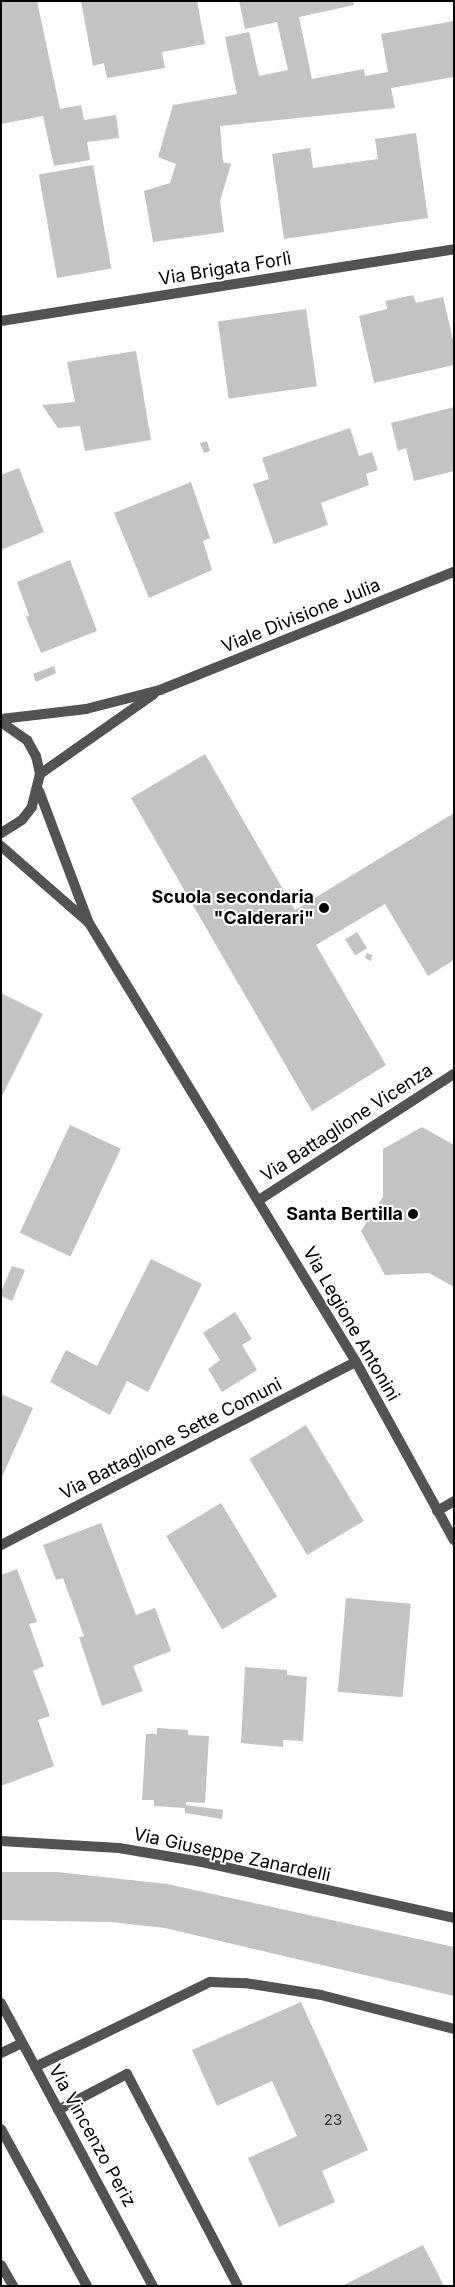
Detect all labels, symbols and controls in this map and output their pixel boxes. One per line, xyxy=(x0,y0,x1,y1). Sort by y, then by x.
street label: Via Brigata Forlì xyxy=(157,248,293,290)
street label: Viale Divisione Julia xyxy=(219,574,383,658)
place label: Scuola secondaria "Calderari" xyxy=(152,887,314,930)
marker: Scuola secondaria "Calderari" xyxy=(318,902,330,914)
street label: Via Battaglione Vicenza xyxy=(257,1059,437,1187)
place label: Santa Bertilla xyxy=(286,1203,403,1225)
marker: Santa Bertilla xyxy=(407,1208,419,1220)
street label: Via Legione Antonini xyxy=(298,1243,404,1405)
street label: Via Battaglione Sette Comuni xyxy=(56,1373,286,1505)
street label: Via Giuseppe Zanardelli xyxy=(131,1824,333,1886)
street label: Via Vincenzo Periz xyxy=(44,2061,140,2211)
house number: 23 xyxy=(324,2111,342,2129)

